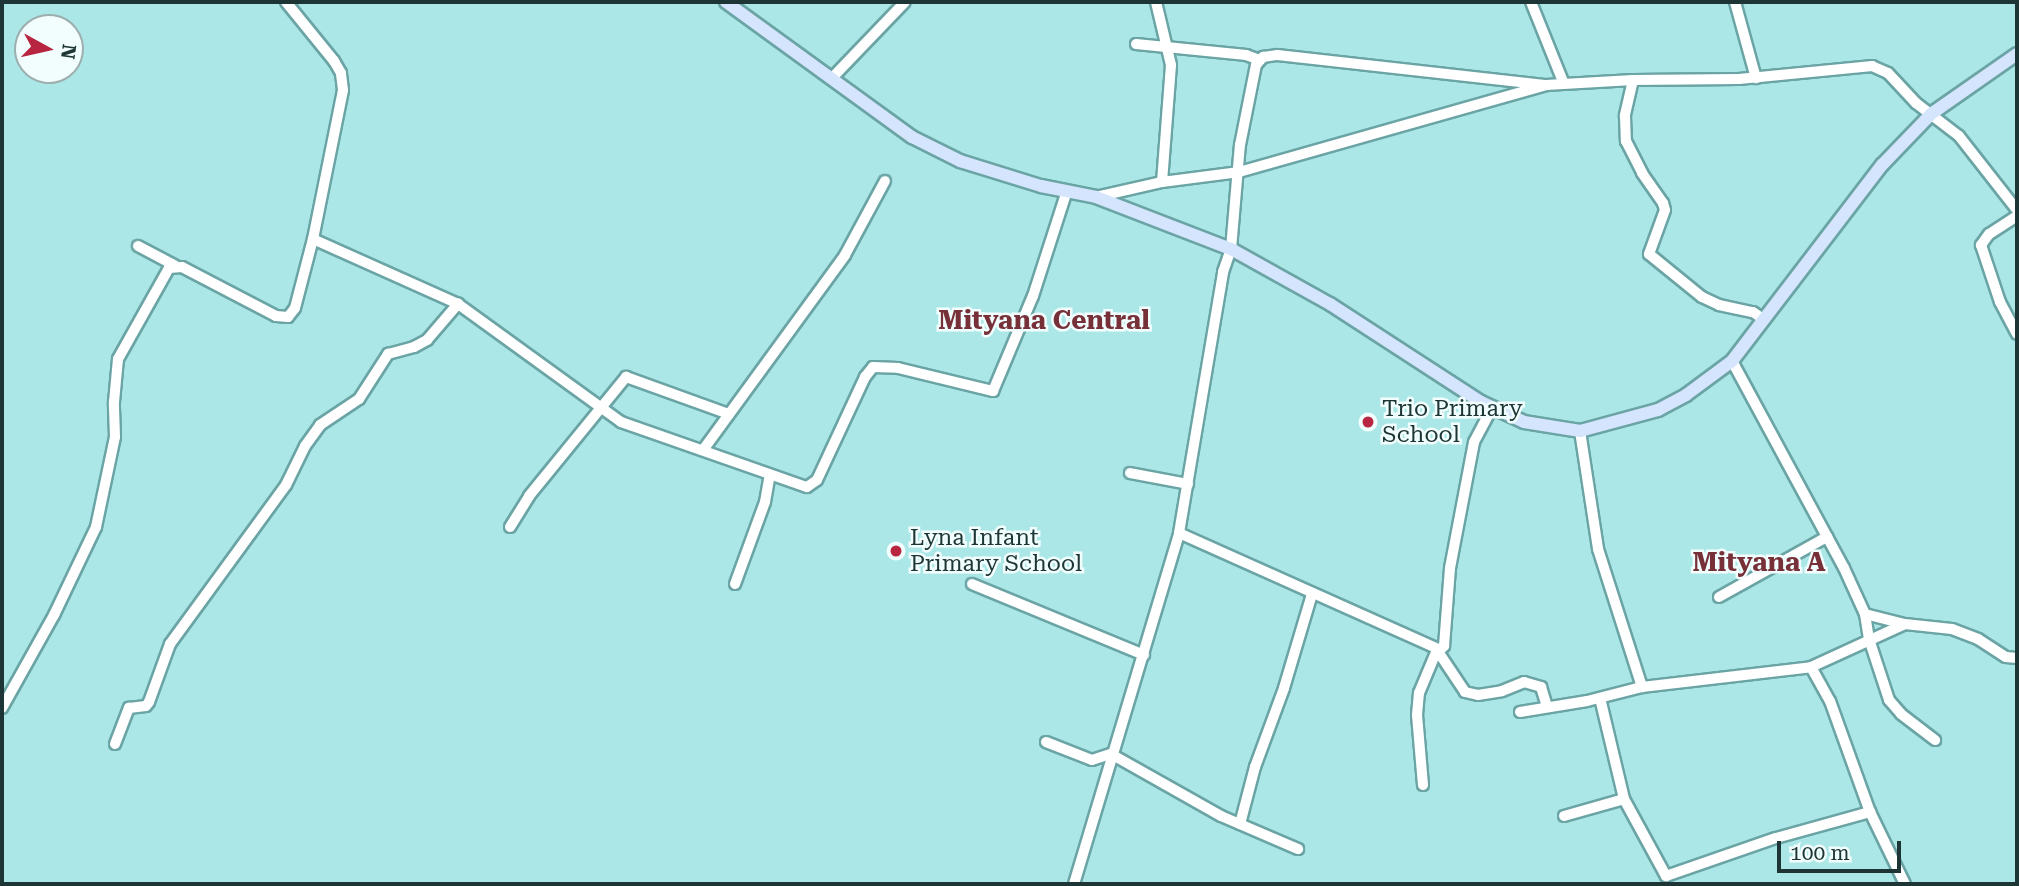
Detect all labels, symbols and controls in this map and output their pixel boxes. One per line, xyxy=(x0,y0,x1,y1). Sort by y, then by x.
north arrow xyxy=(14,14,84,84)
text: N xyxy=(56,43,81,61)
district label: Mityana Central xyxy=(938,305,1150,337)
place label: Trio Primary School xyxy=(1382,395,1522,449)
marker: Trio Primary School xyxy=(1360,414,1376,430)
place label: Lyna Infant Primary School xyxy=(910,524,1082,578)
marker: Lyna Infant Primary School xyxy=(888,543,904,559)
district label: Mityana A xyxy=(1692,547,1826,579)
scale bar xyxy=(1781,826,1905,870)
text: 100 m xyxy=(1790,841,1850,865)

